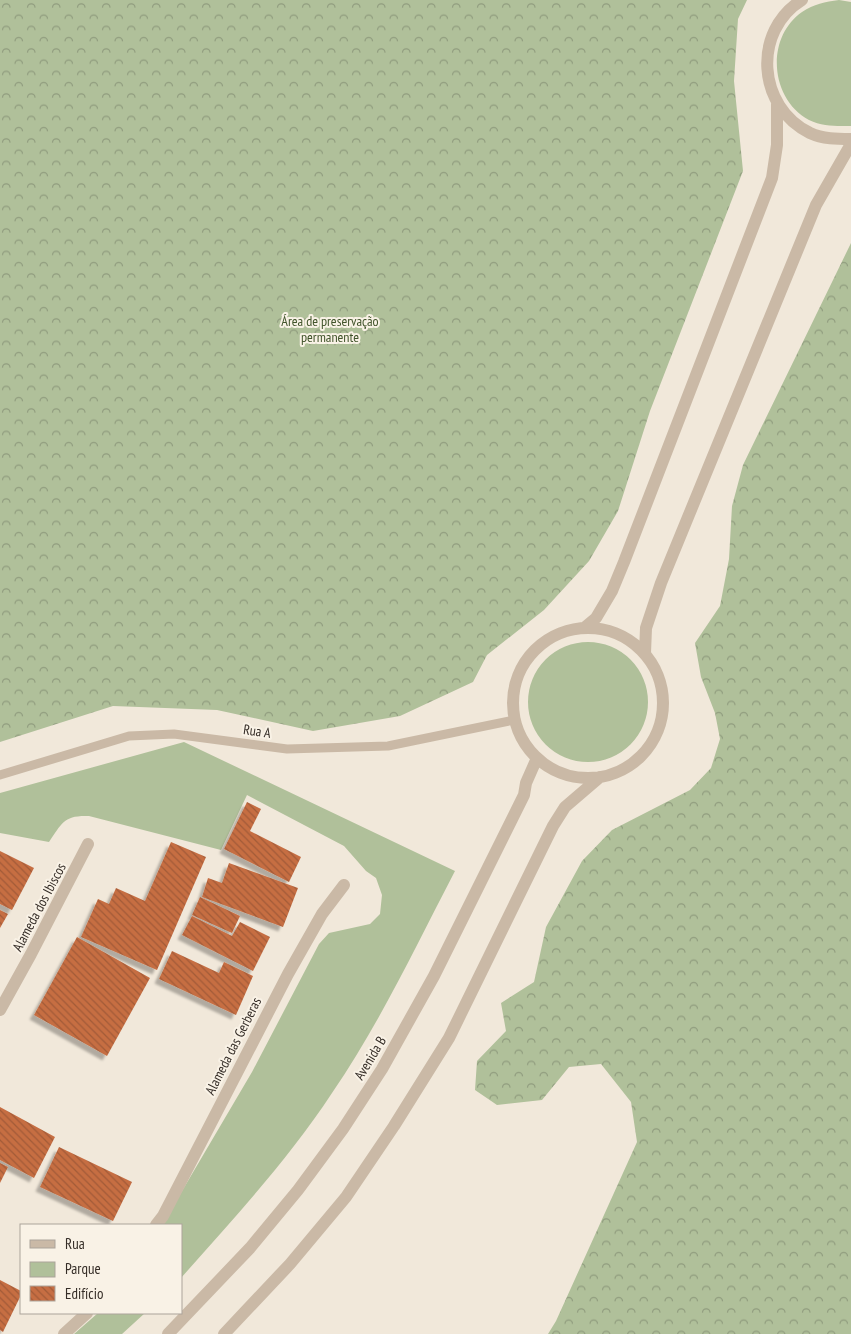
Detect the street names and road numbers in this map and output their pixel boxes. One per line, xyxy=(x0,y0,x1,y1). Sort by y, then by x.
street label: Rua A xyxy=(242,720,272,742)
street label: Alameda dos Ibiscos xyxy=(8,860,70,954)
street label: Alameda das Gerberas xyxy=(201,994,265,1098)
street label: Avenida B xyxy=(350,1033,390,1083)

